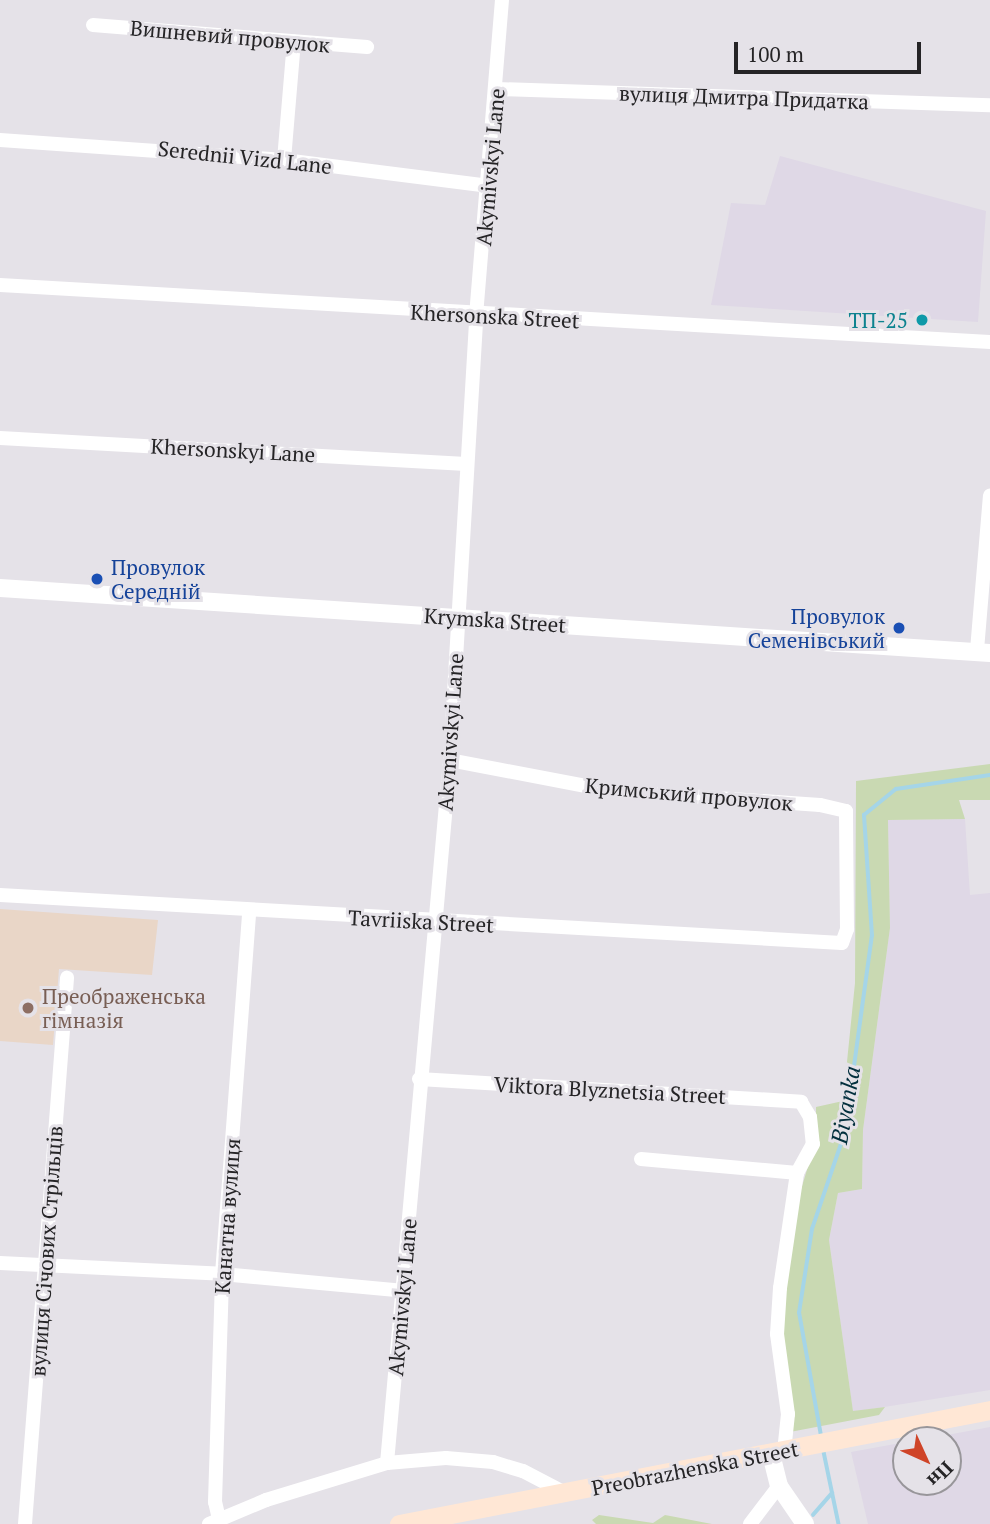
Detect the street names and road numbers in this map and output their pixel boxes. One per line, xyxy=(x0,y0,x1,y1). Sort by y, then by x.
street label: Вишневий провулок xyxy=(129,15,331,57)
street label: вулиця Дмитра Придатка xyxy=(619,80,869,114)
street label: Akymivskyi Lane xyxy=(471,87,509,247)
street label: Serednii Vizd Lane xyxy=(157,135,333,179)
street label: Khersonska Street xyxy=(410,299,580,333)
street label: Khersonskyi Lane xyxy=(150,433,316,467)
street label: Krymska Street xyxy=(423,602,567,638)
street label: Akymivskyi Lane xyxy=(432,652,468,812)
street label: Кримський провулок xyxy=(584,772,794,816)
street label: Tavriiska Street xyxy=(347,905,495,937)
street label: Viktora Blyznetsia Street xyxy=(493,1071,727,1109)
street label: вулиця Січових Стрільців xyxy=(25,1125,67,1377)
street label: Канатна вулиця xyxy=(209,1137,245,1295)
street label: Akymivskyi Lane xyxy=(383,1217,421,1377)
street label: Preobrazhenska Street xyxy=(589,1436,801,1500)

